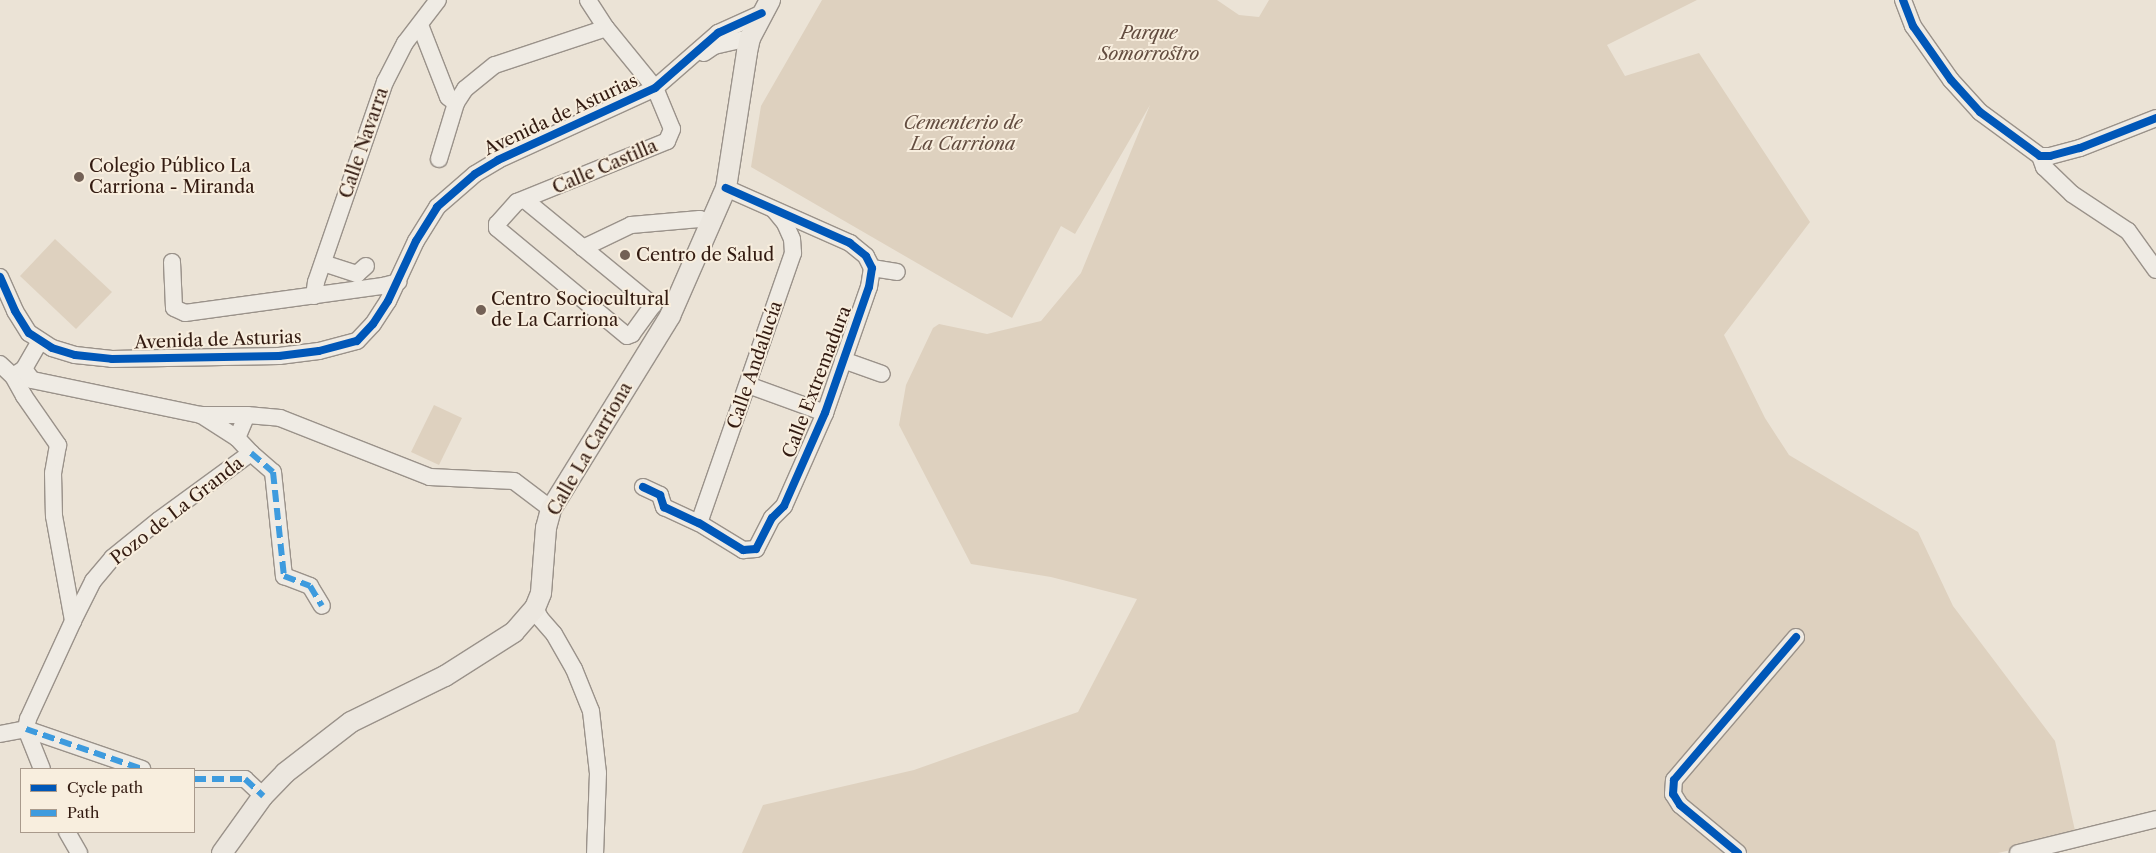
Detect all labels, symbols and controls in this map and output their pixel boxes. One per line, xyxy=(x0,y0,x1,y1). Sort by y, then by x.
park label: Parque Somorrostro xyxy=(1099,23,1199,66)
street label: Avenida de Asturias xyxy=(480,70,642,160)
street label: Calle Navarra xyxy=(335,85,393,201)
park label: Cementerio de La Carriona xyxy=(904,113,1022,156)
street label: Calle Castilla xyxy=(549,135,661,199)
place label: Colegio Público La Carriona - Miranda xyxy=(89,156,255,198)
marker: Colegio Público La Carriona - Miranda xyxy=(73,171,85,183)
place label: Centro de Salud xyxy=(636,244,774,266)
marker: Centro de Salud xyxy=(618,248,632,262)
place label: Centro Sociocultural de La Carriona xyxy=(491,289,669,332)
street label: Calle Andalucía xyxy=(723,298,787,432)
street label: Calle Extremadura xyxy=(778,303,856,461)
marker: Centro Sociocultural de La Carriona xyxy=(475,304,487,316)
street label: Avenida de Asturias xyxy=(134,326,302,354)
street label: Calle La Carriona xyxy=(543,378,637,520)
street label: Pozo de La Granda xyxy=(106,452,248,570)
legend xyxy=(20,768,195,833)
text: Cycle path xyxy=(67,778,143,797)
text: Path xyxy=(67,803,99,822)

